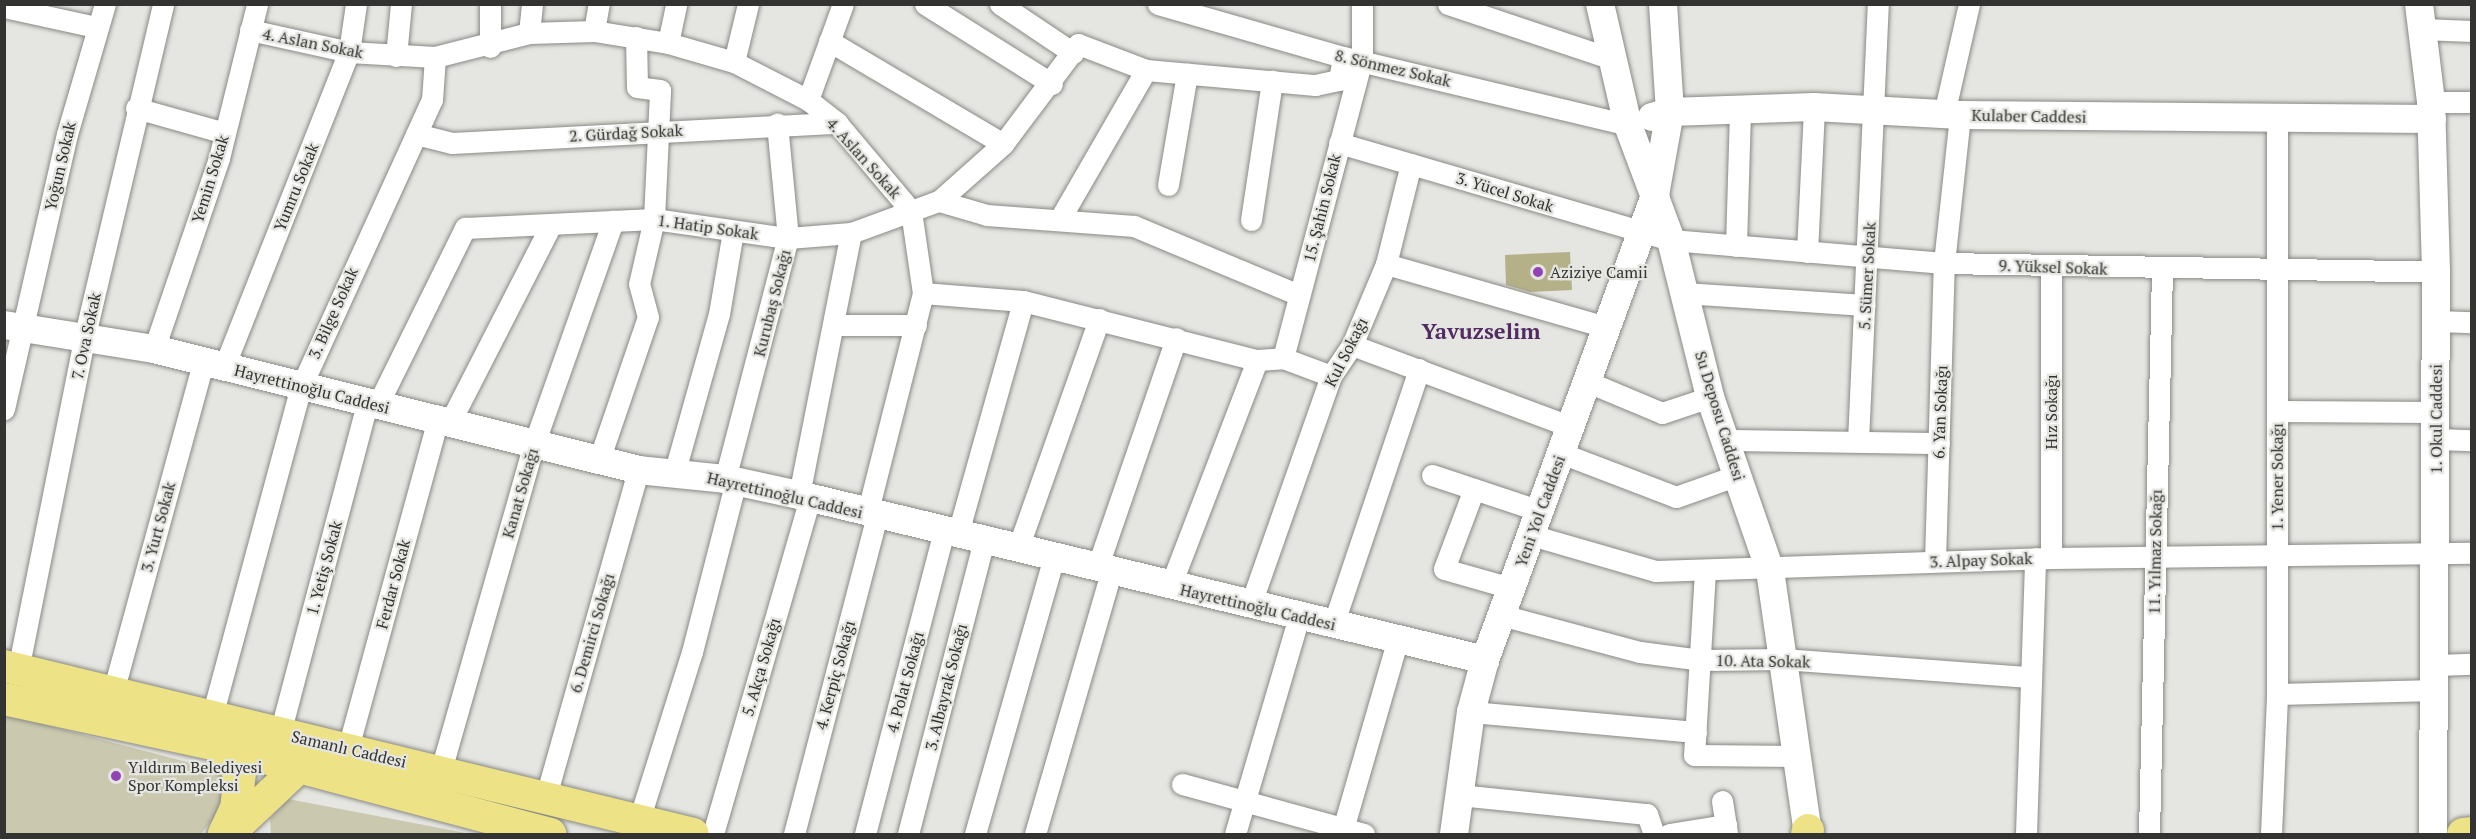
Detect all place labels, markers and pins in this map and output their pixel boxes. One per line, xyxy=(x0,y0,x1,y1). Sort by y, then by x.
place label: Aziziye Camii xyxy=(1550,262,1648,282)
marker: Aziziye Camii xyxy=(1531,265,1545,279)
place label: Yıldırım Belediyesi Spor Kompleksi xyxy=(128,757,262,795)
marker: Yıldırım Belediyesi Spor Kompleksi xyxy=(109,769,123,783)

